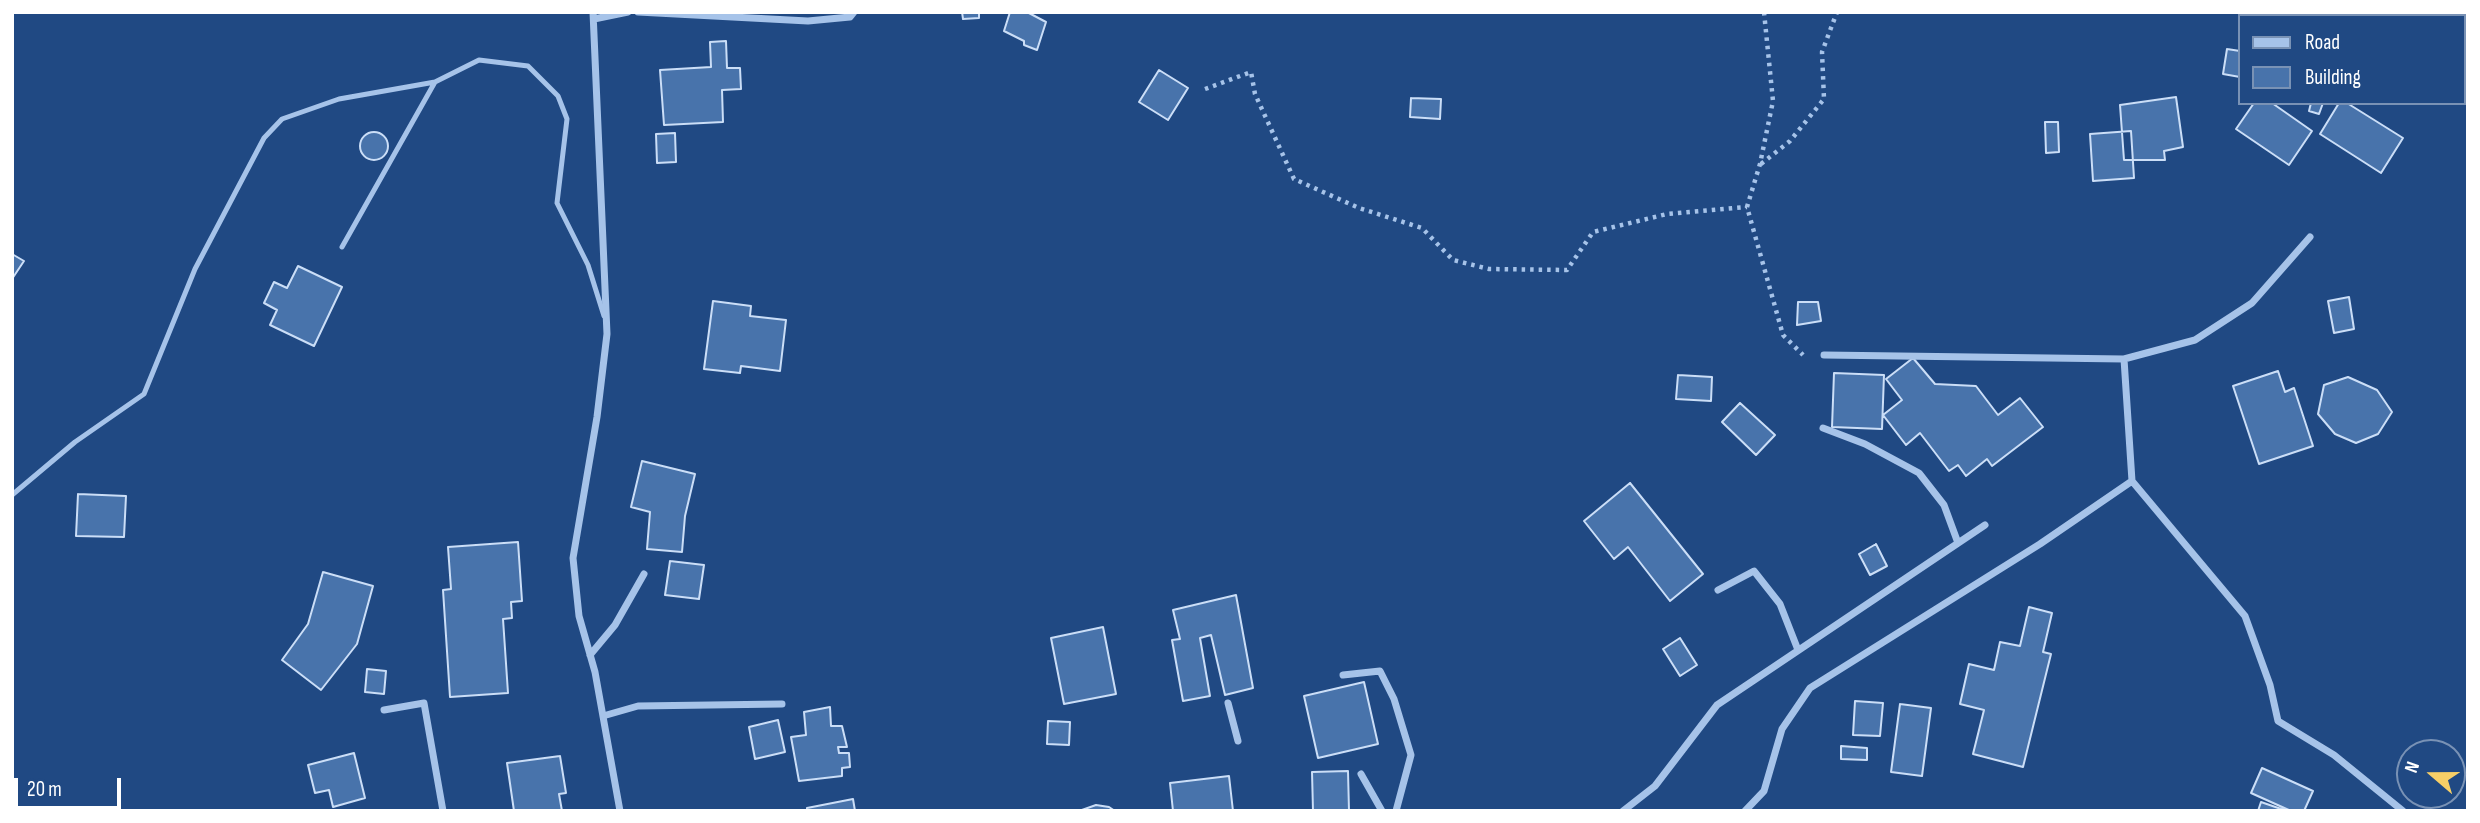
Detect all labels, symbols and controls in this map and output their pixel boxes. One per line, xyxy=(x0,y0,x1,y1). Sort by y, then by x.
legend xyxy=(2238,14,2466,105)
text: Road xyxy=(2305,30,2340,55)
text: Building xyxy=(2305,65,2361,90)
north arrow xyxy=(2396,739,2466,809)
text: N xyxy=(2400,759,2425,776)
scale bar xyxy=(18,764,124,808)
text: 20 m xyxy=(27,777,62,802)

